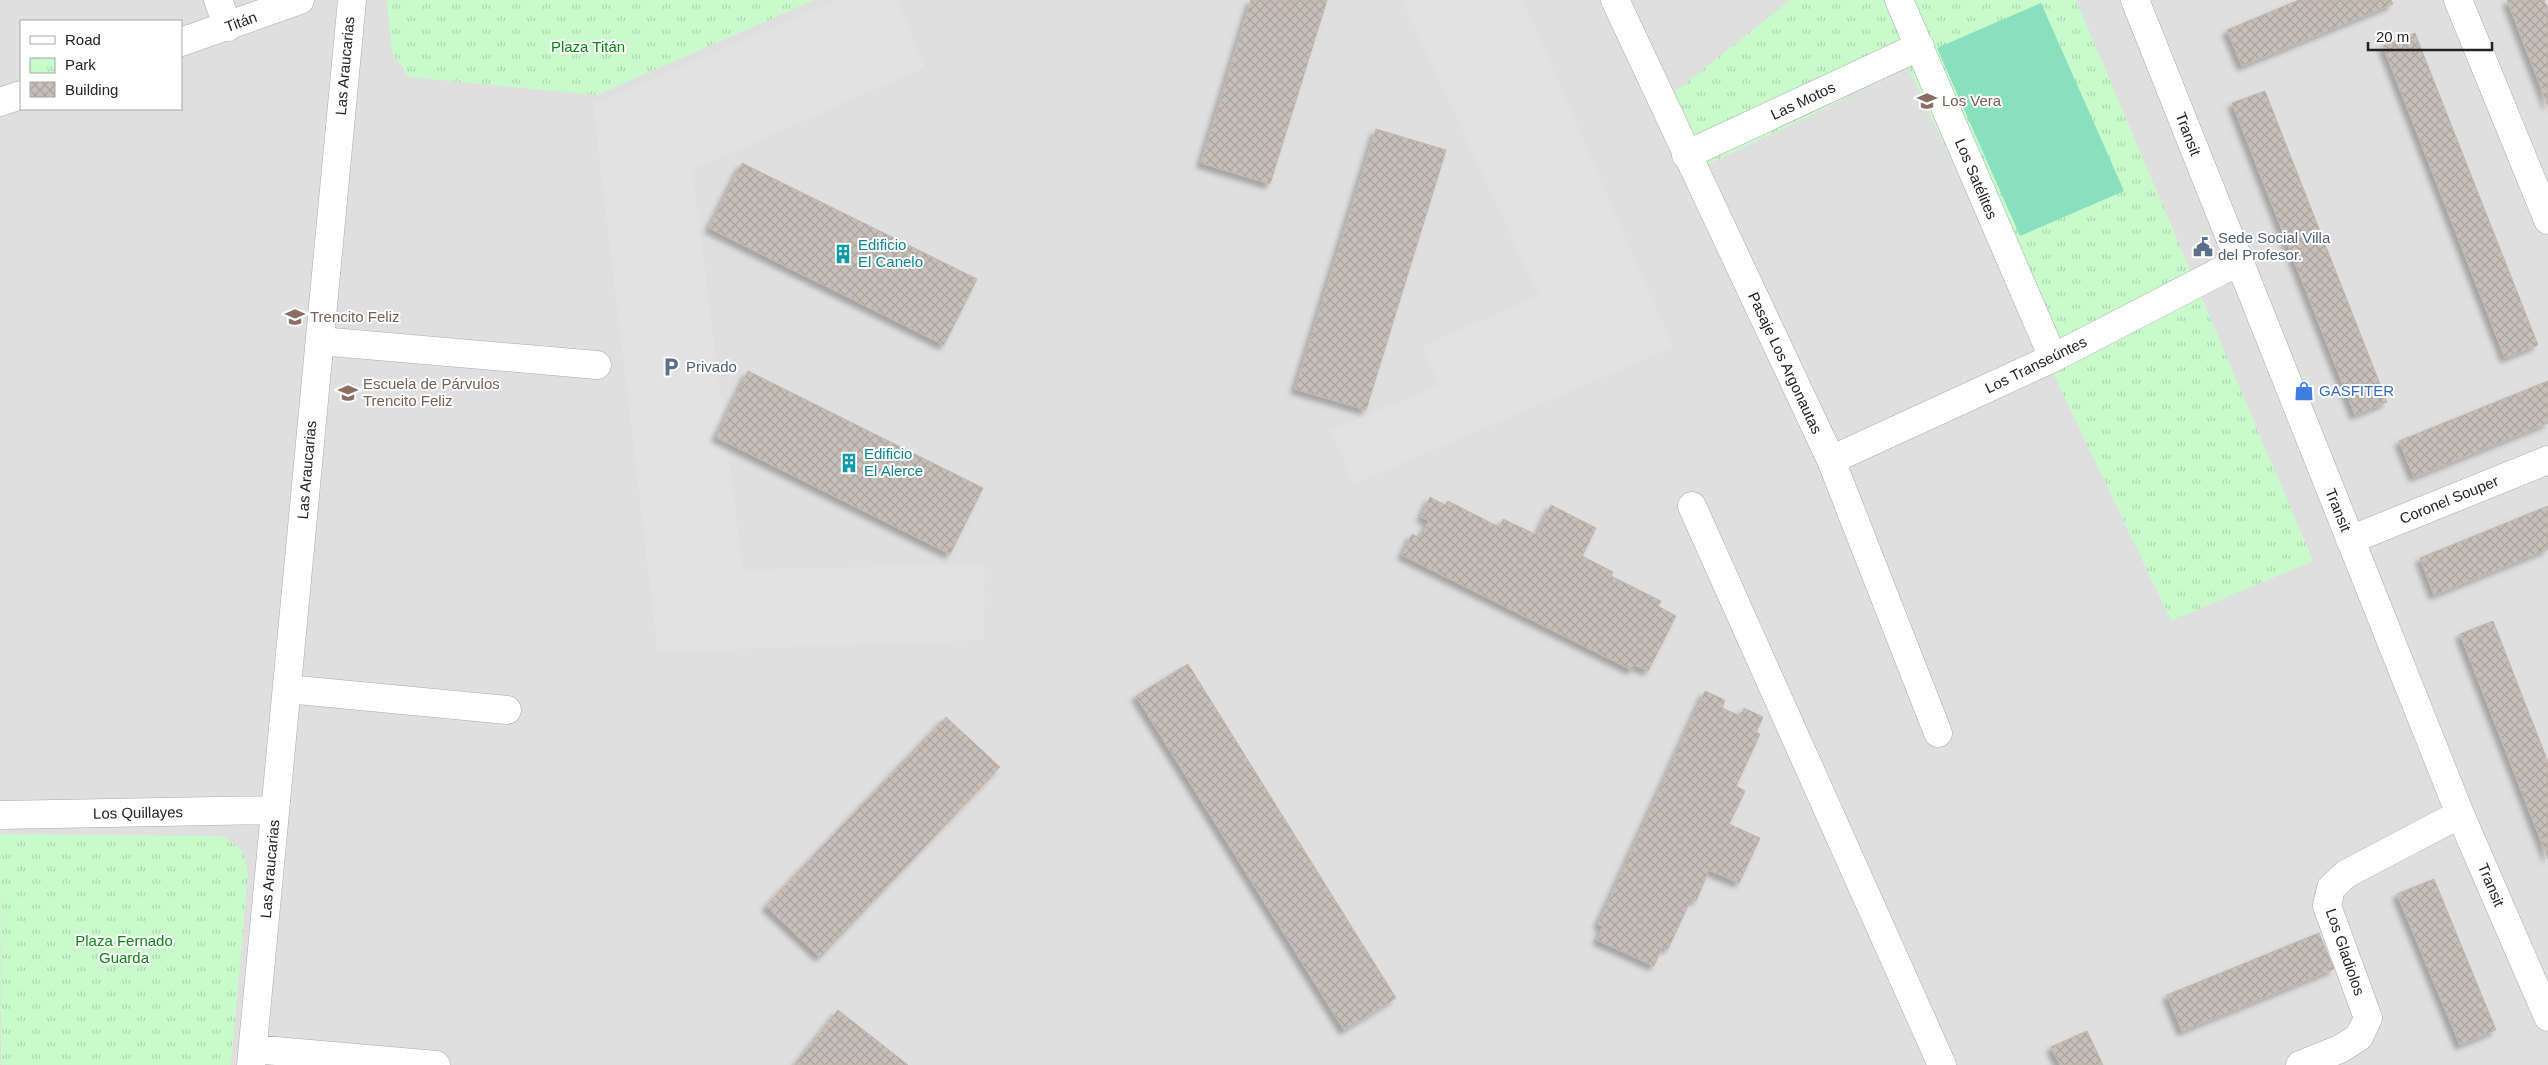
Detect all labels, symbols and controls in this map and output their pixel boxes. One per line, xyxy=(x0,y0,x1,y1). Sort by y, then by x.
street label: Titán xyxy=(223,8,259,35)
street label: Las Araucarias xyxy=(332,16,357,116)
legend xyxy=(20,20,182,110)
scale bar xyxy=(2368,20,2492,52)
text: 20 m xyxy=(2376,28,2409,45)
text: Road xyxy=(65,31,101,48)
park label: Plaza Titán xyxy=(551,38,625,55)
text: Park xyxy=(65,56,96,73)
street label: Las Motos xyxy=(1768,78,1838,123)
text: Building xyxy=(65,81,118,98)
school or university icon: Los Vera xyxy=(1916,90,1938,112)
place label: Los Vera xyxy=(1942,92,2002,109)
street label: Transit xyxy=(2172,110,2205,159)
street label: Los Satélites xyxy=(1952,136,2001,222)
place label: Sede Social Villa del Profesor. xyxy=(2218,229,2331,263)
place label: Edificio El Canelo xyxy=(858,236,923,270)
public building icon: Sede Social Villa del Profesor. xyxy=(2192,236,2214,258)
building icon: Edificio El Canelo xyxy=(832,243,854,265)
street label: Pasaje Los Argonautas xyxy=(1745,289,1826,436)
school or university icon: Trencito Feliz xyxy=(284,306,306,328)
place label: Trencito Feliz xyxy=(310,308,399,325)
street label: Los Transeúntes xyxy=(1982,333,2089,396)
parking icon: Privado xyxy=(660,356,682,378)
place label: Privado xyxy=(686,358,737,375)
place label: Escuela de Párvulos Trencito Feliz xyxy=(363,375,500,409)
shop icon: GASFITER xyxy=(2293,380,2315,402)
school or university icon: Escuela de Párvulos Trencito Feliz xyxy=(337,382,359,404)
place label: GASFITER xyxy=(2319,382,2394,399)
street label: Las Araucarias xyxy=(294,420,319,520)
place label: Edificio El Alerce xyxy=(864,445,923,479)
building icon: Edificio El Alerce xyxy=(838,452,860,474)
street label: Coronel Souper xyxy=(2397,472,2501,527)
street label: Transit xyxy=(2322,486,2355,535)
street label: Los Quillayes xyxy=(93,803,183,822)
street label: Las Araucarias xyxy=(257,819,282,919)
street label: Transit xyxy=(2475,861,2508,910)
street label: Los Gladiolos xyxy=(2323,906,2368,998)
park label: Plaza Fernado Guarda xyxy=(75,932,173,966)

